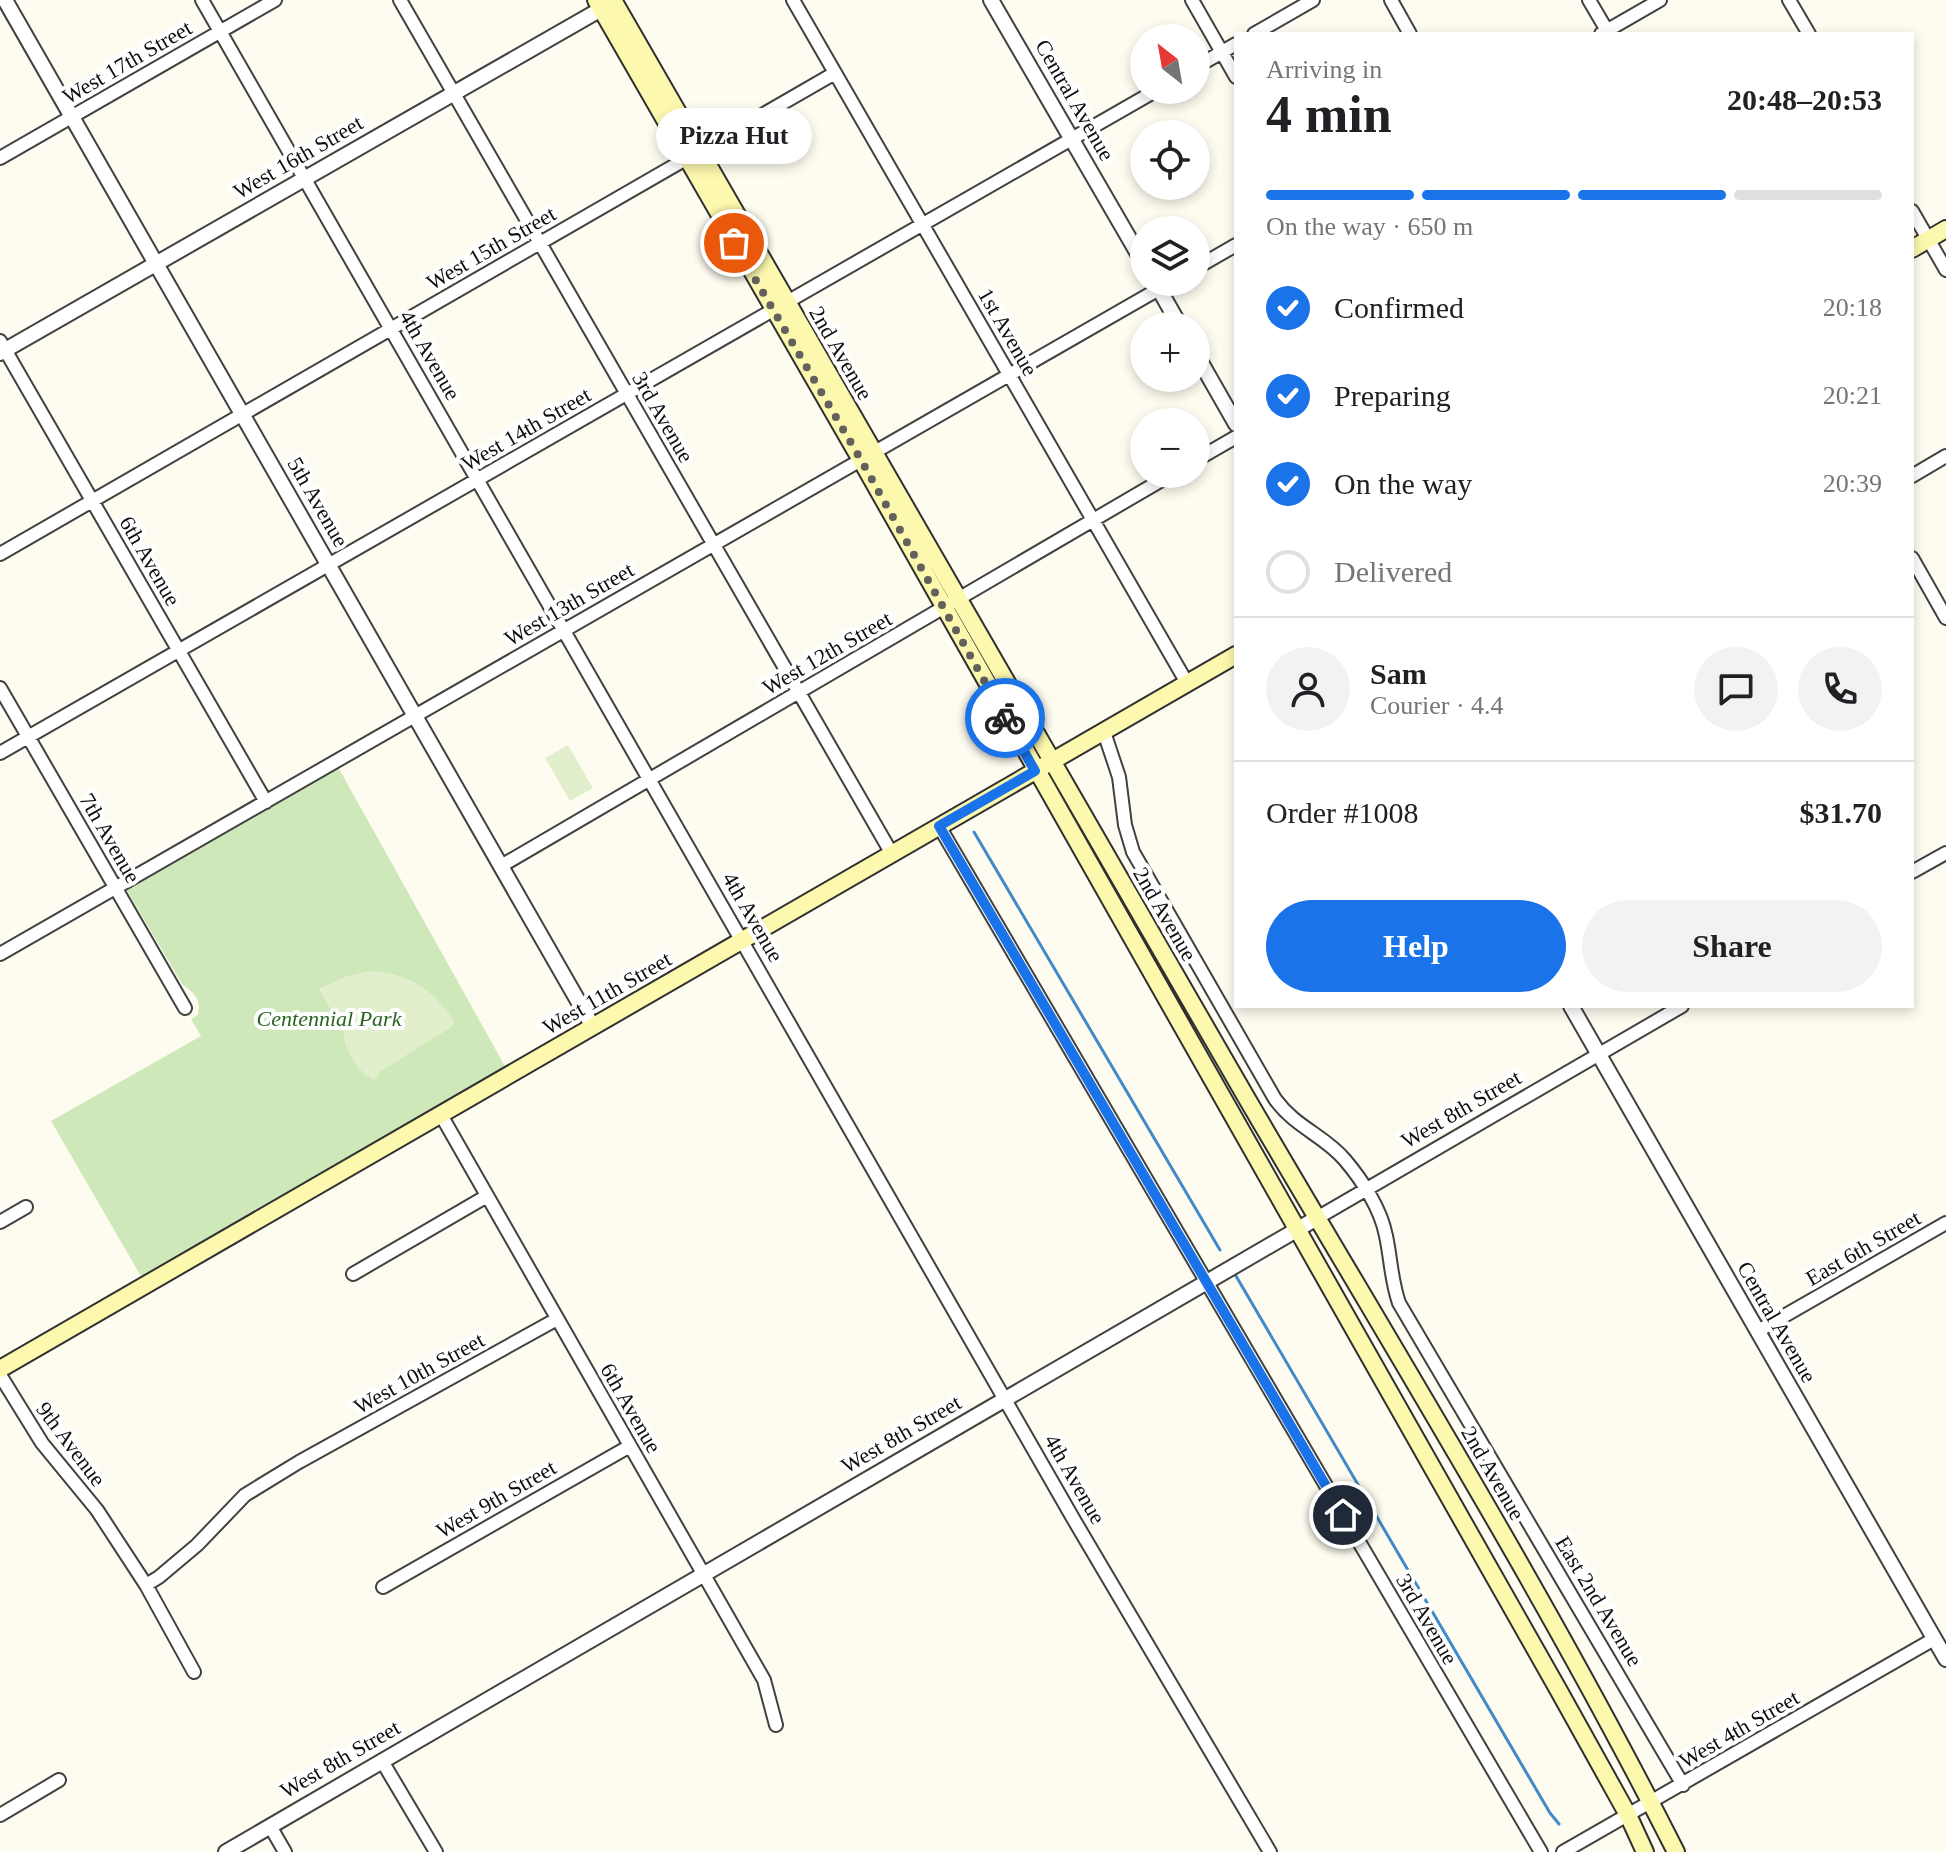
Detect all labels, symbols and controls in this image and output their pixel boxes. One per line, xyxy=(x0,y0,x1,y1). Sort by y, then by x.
street label: West 17th Street xyxy=(58,15,196,109)
north arrow xyxy=(1130,24,1210,104)
map controls xyxy=(1130,24,1210,488)
street label: Central Avenue xyxy=(1030,35,1120,165)
text: Arriving in xyxy=(1266,55,1382,84)
text: 20:48–20:53 xyxy=(1727,83,1882,116)
text: 4 min xyxy=(1266,86,1392,143)
callout: Pizza Hut xyxy=(656,107,812,163)
street label: West 16th Street xyxy=(229,110,367,204)
button: locate xyxy=(1130,120,1210,200)
text: Pizza Hut xyxy=(679,121,789,150)
street label: West 15th Street xyxy=(422,201,560,295)
pin xyxy=(700,209,768,277)
text: On the way · 650 m xyxy=(1266,212,1473,241)
button: layers xyxy=(1130,216,1210,296)
icon: bag xyxy=(712,221,756,265)
street label: 1st Avenue xyxy=(973,284,1043,380)
icon: check xyxy=(1266,286,1310,330)
text: Confirmed xyxy=(1334,291,1464,324)
text: 20:18 xyxy=(1823,293,1882,322)
street label: 2nd Avenue xyxy=(804,302,878,404)
street label: 4th Avenue xyxy=(394,306,466,404)
button: + xyxy=(1130,312,1210,392)
street label: 3rd Avenue xyxy=(627,367,699,467)
icon: check xyxy=(1266,374,1310,418)
text: Preparing xyxy=(1334,379,1451,412)
text: 20:21 xyxy=(1823,381,1882,410)
street label: West 14th Street xyxy=(457,382,595,476)
button: − xyxy=(1130,408,1210,488)
street label: 5th Avenue xyxy=(282,453,354,551)
icon: check xyxy=(1266,462,1310,506)
text: On the way xyxy=(1334,467,1472,500)
text: 20:39 xyxy=(1823,469,1882,498)
street label: 6th Avenue xyxy=(114,512,186,610)
text: Delivered xyxy=(1334,555,1452,588)
street label: West 13th Street xyxy=(500,557,638,651)
street label: West 12th Street xyxy=(758,606,896,700)
button: person xyxy=(1266,647,1350,731)
button: chat xyxy=(1694,647,1778,731)
button: phone xyxy=(1798,647,1882,731)
text: Sam xyxy=(1370,657,1427,690)
courier xyxy=(965,678,1045,758)
text: Courier · 4.4 xyxy=(1370,691,1504,720)
icon: bike xyxy=(983,696,1027,740)
street label: 7th Avenue xyxy=(74,789,146,887)
text: Order #1008 xyxy=(1266,796,1418,829)
text: $31.70 xyxy=(1800,796,1882,829)
street label: 2nd Avenue xyxy=(1128,863,1202,965)
street label: 4th Avenue xyxy=(717,868,789,966)
button: Help xyxy=(1266,900,1566,992)
button: Share xyxy=(1582,900,1882,992)
street label: West 11th Street xyxy=(538,946,676,1040)
park label: Centennial Park xyxy=(257,1006,403,1031)
street label: West 8th Street xyxy=(1397,1065,1525,1153)
street label: East 6th Street xyxy=(1801,1205,1925,1291)
street label: Central Avenue xyxy=(1732,1257,1822,1387)
street label: West 10th Street xyxy=(350,1327,488,1419)
street label: 6th Avenue xyxy=(595,1359,667,1457)
street label: West 8th Street xyxy=(837,1390,965,1478)
street label: 9th Avenue xyxy=(31,1397,111,1491)
street label: 2nd Avenue xyxy=(1456,1422,1530,1524)
street label: 4th Avenue xyxy=(1039,1430,1111,1528)
street label: West 9th Street xyxy=(432,1455,560,1543)
pin xyxy=(1309,1481,1377,1549)
icon: home xyxy=(1321,1493,1365,1537)
street label: East 2nd Avenue xyxy=(1550,1531,1648,1671)
street label: 3rd Avenue xyxy=(1391,1569,1463,1669)
street label: West 4th Street xyxy=(1675,1685,1803,1773)
street label: West 8th Street xyxy=(276,1715,404,1803)

